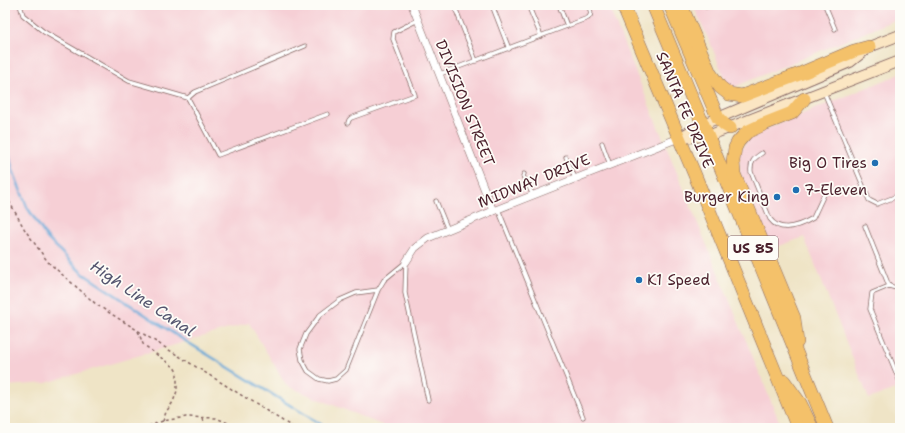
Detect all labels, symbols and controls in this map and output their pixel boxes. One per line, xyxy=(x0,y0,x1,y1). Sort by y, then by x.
street label: DIVISION STREET xyxy=(431,37,499,169)
street label: SANTA FE DRIVE xyxy=(651,49,719,171)
street label: MIDWAY DRIVE xyxy=(475,149,593,213)
place label: Big O Tires xyxy=(789,153,867,173)
marker: Big O Tires xyxy=(870,158,880,168)
place label: 7-Eleven xyxy=(804,180,867,200)
marker: 7-Eleven xyxy=(791,185,801,195)
place label: Burger King xyxy=(684,187,769,207)
marker: Burger King xyxy=(772,192,782,202)
road number: US 85 xyxy=(728,236,778,260)
water label: High Line Canal xyxy=(86,255,199,341)
place label: K1 Speed xyxy=(647,270,711,290)
marker: K1 Speed xyxy=(634,275,644,285)

